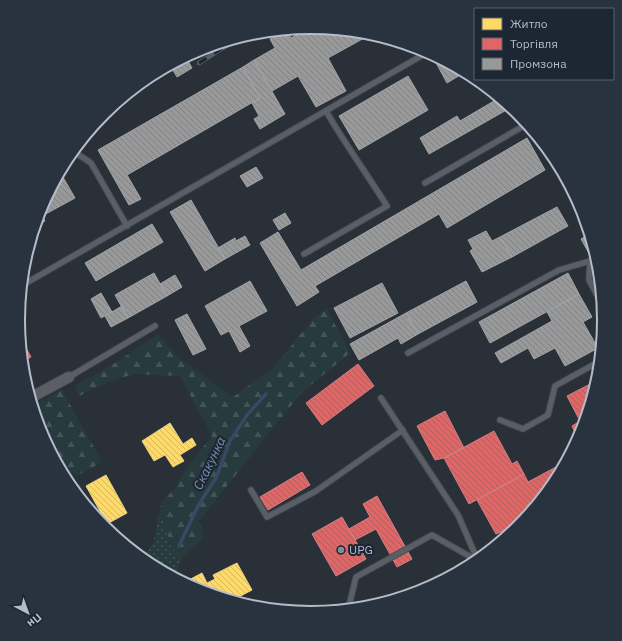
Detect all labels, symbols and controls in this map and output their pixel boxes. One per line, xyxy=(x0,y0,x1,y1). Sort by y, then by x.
legend xyxy=(474,8,614,80)
text: Житло xyxy=(510,16,548,31)
text: Торгівля xyxy=(510,36,558,51)
text: Промзона xyxy=(510,56,567,71)
water label: Скакунка xyxy=(189,434,230,492)
place label: UPG xyxy=(349,542,373,557)
marker: UPG xyxy=(336,545,346,555)
north arrow xyxy=(8,593,48,633)
text: Пн xyxy=(24,610,45,631)

